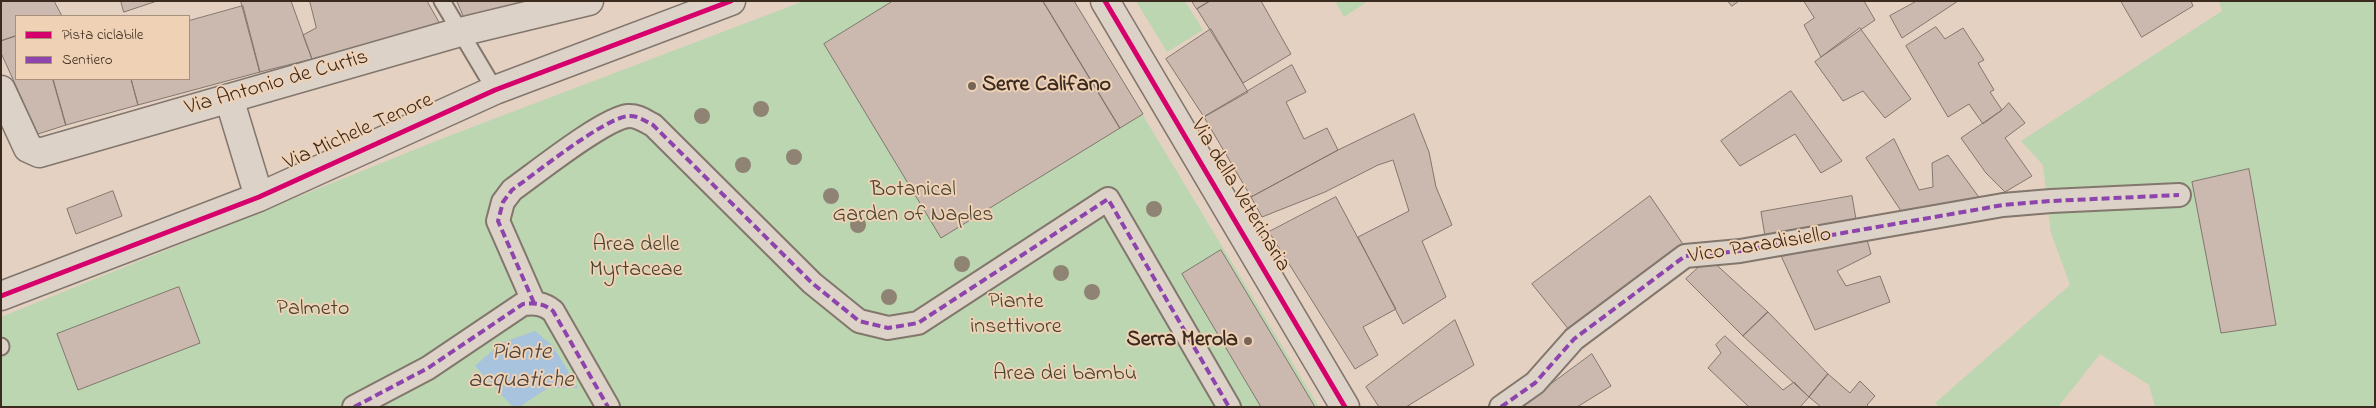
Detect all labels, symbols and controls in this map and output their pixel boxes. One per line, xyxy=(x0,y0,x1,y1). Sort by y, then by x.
legend xyxy=(15,15,190,80)
text: Pista ciclabile xyxy=(62,24,144,46)
street label: Via Antonio de Curtis xyxy=(182,45,372,123)
text: Sentiero xyxy=(62,49,113,71)
place label: Serre Califano xyxy=(982,73,1111,99)
marker: Serre Califano xyxy=(966,80,978,92)
street label: Via Michele Tenore xyxy=(280,88,438,178)
street label: Via della Veterinaria xyxy=(1183,115,1295,277)
park label: Botanical Garden of Naples xyxy=(833,178,993,230)
street label: Vico Paradisiello xyxy=(1687,223,1833,271)
park label: Area delle Myrtaceae xyxy=(589,233,683,284)
park label: Piante insettivore xyxy=(970,290,1062,342)
park label: Palmeto xyxy=(277,297,349,323)
place label: Serra Merola xyxy=(1127,328,1238,354)
marker: Serra Merola xyxy=(1242,335,1254,347)
water label: Piante acquatiche xyxy=(468,340,574,396)
park label: Area dei bambù xyxy=(993,362,1137,388)

